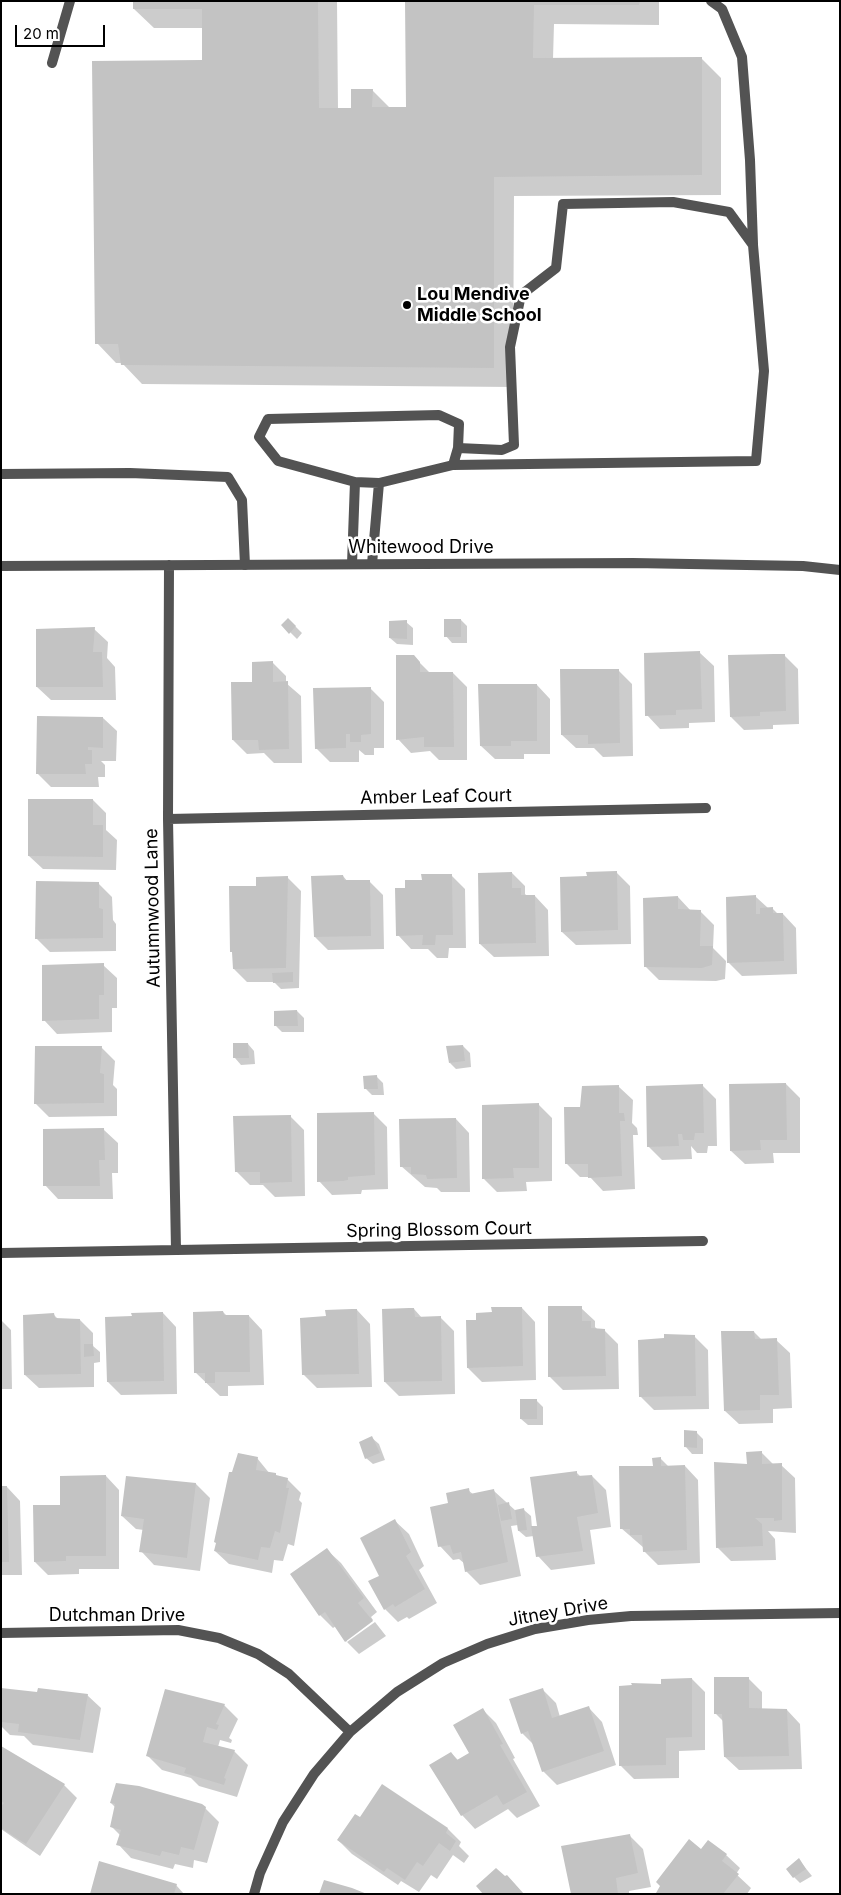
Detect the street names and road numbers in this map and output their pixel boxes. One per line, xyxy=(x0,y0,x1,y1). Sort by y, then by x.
street label: Whitewood Drive xyxy=(348,537,494,559)
street label: Amber Leaf Court xyxy=(360,785,512,809)
street label: Autumnwood Lane xyxy=(141,828,165,988)
street label: Spring Blossom Court xyxy=(346,1218,532,1242)
street label: Jitney Drive xyxy=(506,1593,610,1631)
street label: Dutchman Drive xyxy=(49,1605,185,1627)

